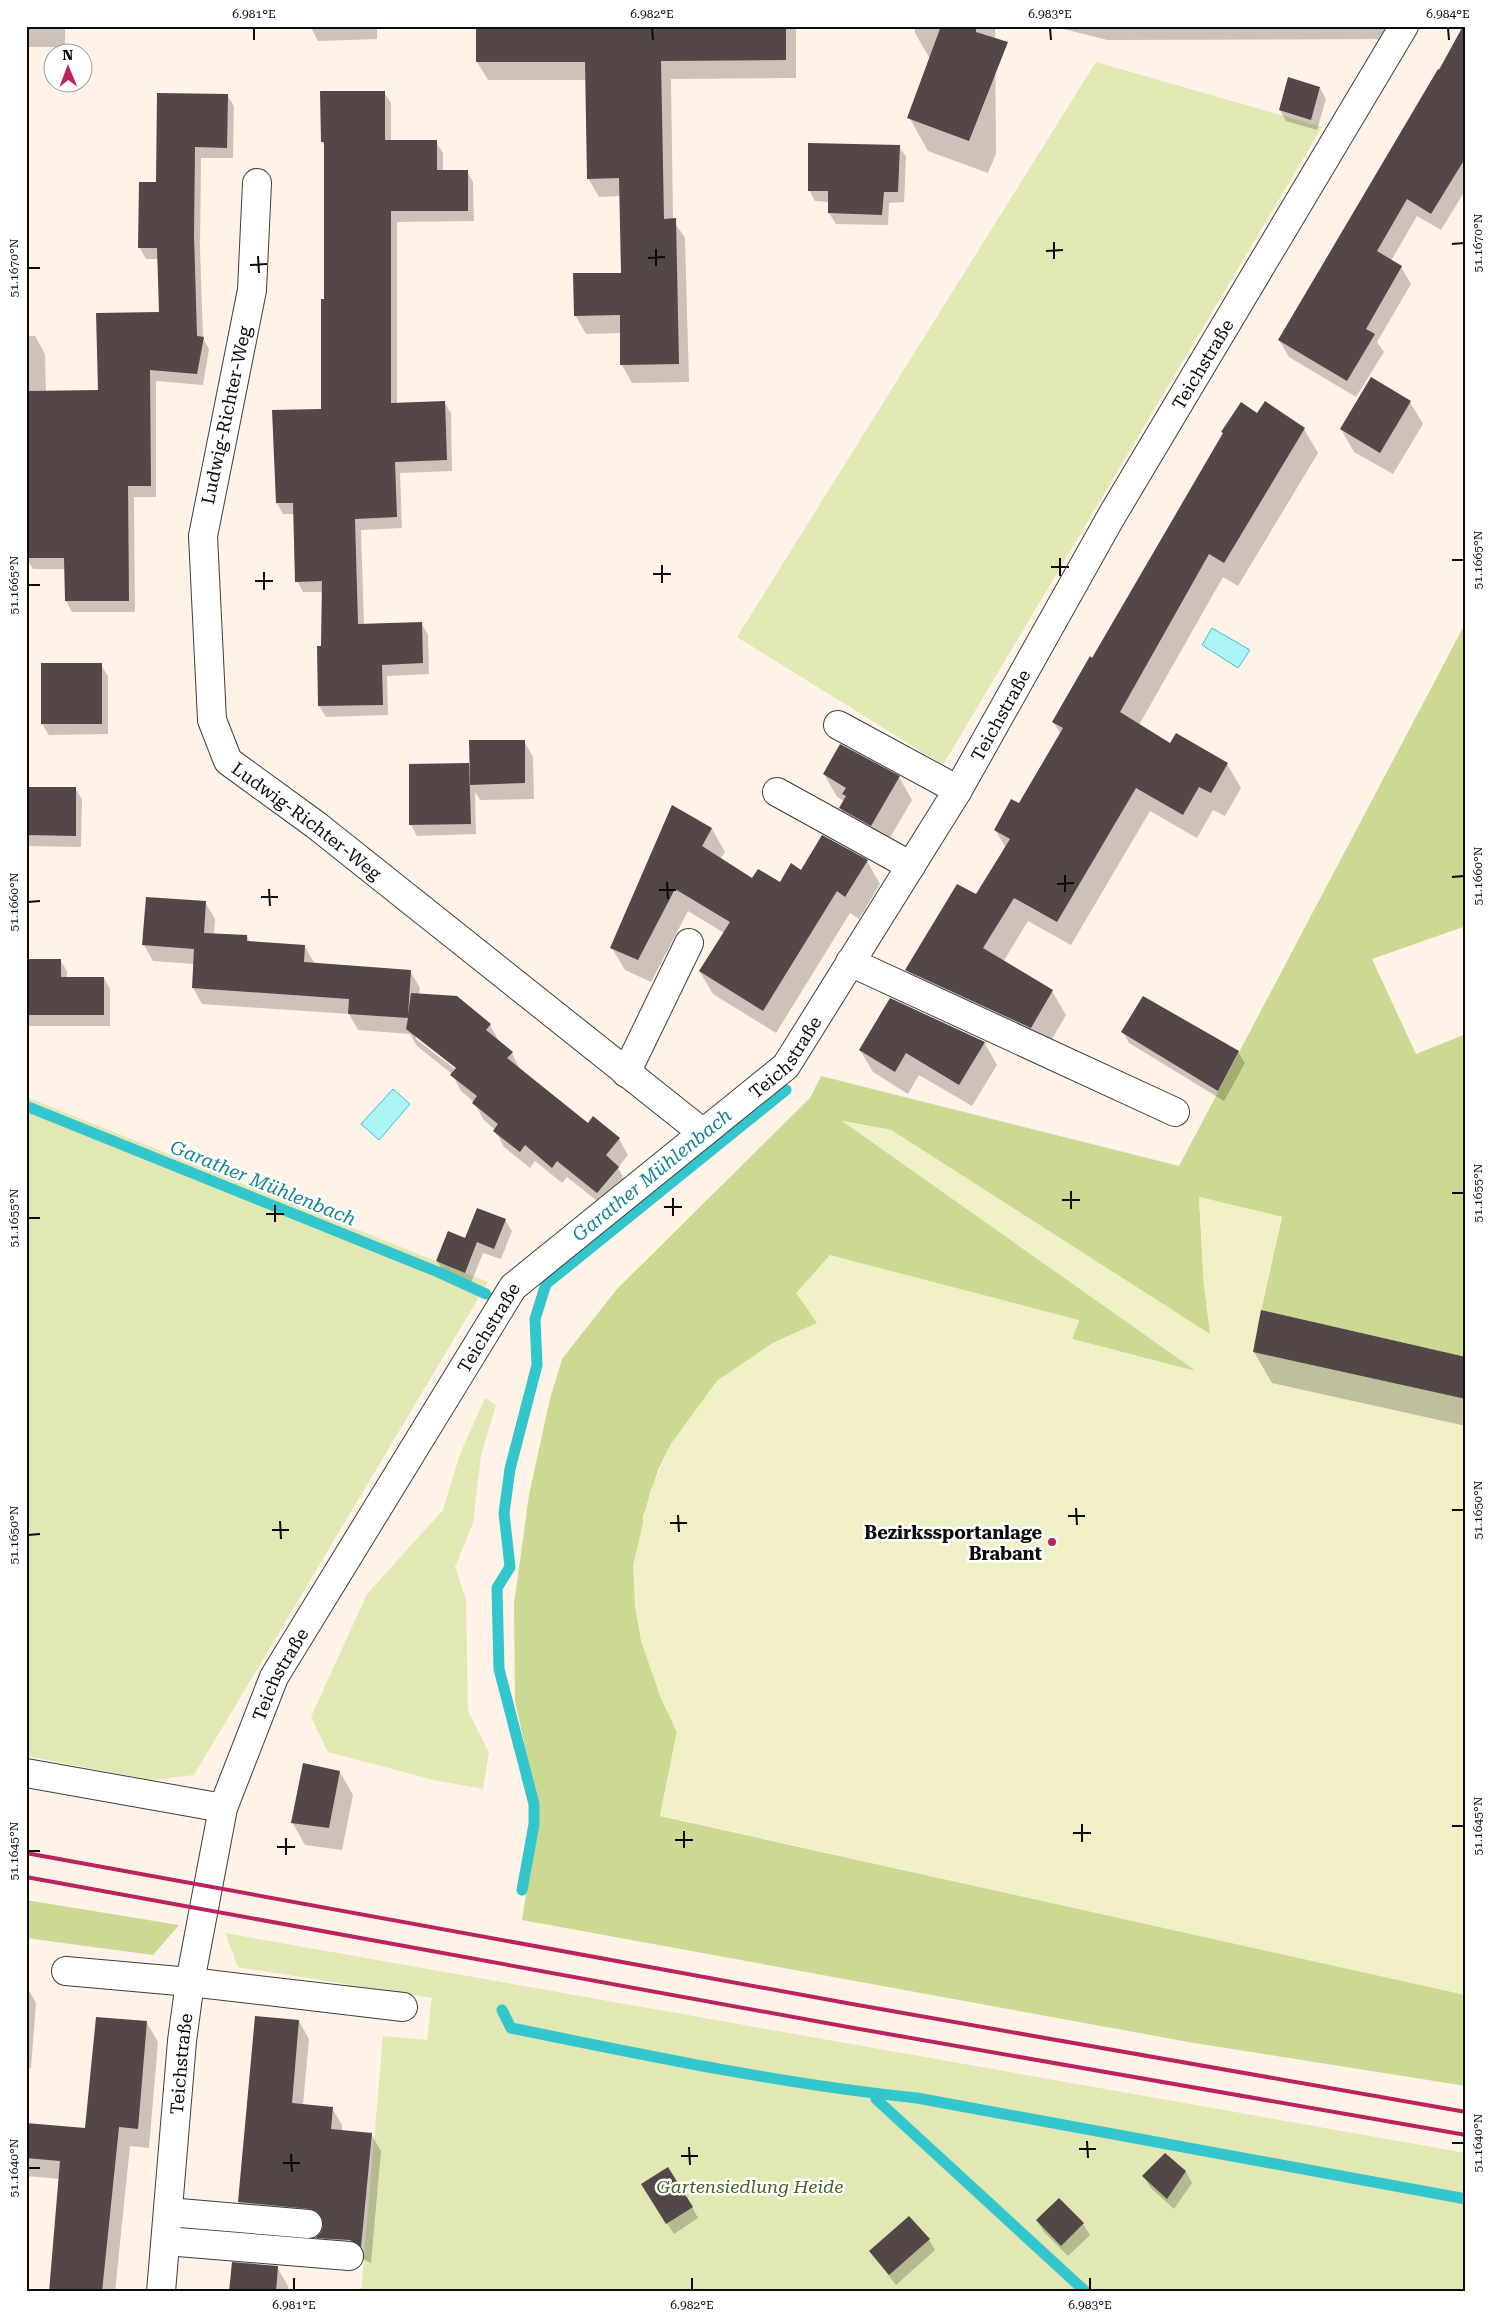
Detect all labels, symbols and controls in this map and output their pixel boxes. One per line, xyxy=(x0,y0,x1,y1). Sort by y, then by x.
text: 6.981°E xyxy=(232,7,276,21)
text: 6.982°E xyxy=(630,7,674,21)
text: 6.983°E xyxy=(1028,7,1072,21)
text: 6.984°E xyxy=(1426,7,1470,21)
north arrow xyxy=(42,42,92,92)
text: N xyxy=(62,47,74,63)
text: 51.1670°N xyxy=(1471,213,1485,272)
text: 51.1670°N xyxy=(7,238,21,297)
street label: Teichstraße xyxy=(1167,315,1237,413)
street label: Ludwig-Richter-Weg xyxy=(197,323,255,506)
text: 51.1665°N xyxy=(1471,530,1485,589)
text: 51.1665°N xyxy=(7,555,21,614)
street label: Teichstraße xyxy=(966,665,1034,764)
street label: Ludwig-Richter-Weg xyxy=(228,757,386,884)
text: 51.1660°N xyxy=(1471,846,1485,905)
text: 51.1660°N xyxy=(7,872,21,931)
street label: Teichstraße xyxy=(745,1012,825,1102)
water label: Garather Mühlenbach xyxy=(568,1104,736,1246)
water label: Garather Mühlenbach xyxy=(167,1135,359,1231)
text: 51.1655°N xyxy=(1471,1163,1485,1222)
text: 51.1655°N xyxy=(7,1188,21,1247)
street label: Teichstraße xyxy=(453,1279,524,1376)
text: 51.1650°N xyxy=(1471,1480,1485,1539)
text: 51.1650°N xyxy=(7,1505,21,1564)
place label: Bezirkssportanlage Brabant xyxy=(864,1522,1042,1564)
marker: Bezirkssportanlage Brabant xyxy=(1046,1536,1058,1548)
street label: Teichstraße xyxy=(248,1624,312,1724)
text: 51.1645°N xyxy=(1471,1796,1485,1855)
text: 51.1645°N xyxy=(7,1821,21,1880)
street label: Teichstraße xyxy=(165,2012,196,2115)
text: 51.1640°N xyxy=(1471,2113,1485,2172)
text: 51.1640°N xyxy=(7,2138,21,2197)
park label: Gartensiedlung Heide xyxy=(657,2176,843,2197)
text: 6.981°E xyxy=(272,2298,316,2312)
text: 6.982°E xyxy=(670,2298,714,2312)
text: 6.983°E xyxy=(1068,2298,1112,2312)

